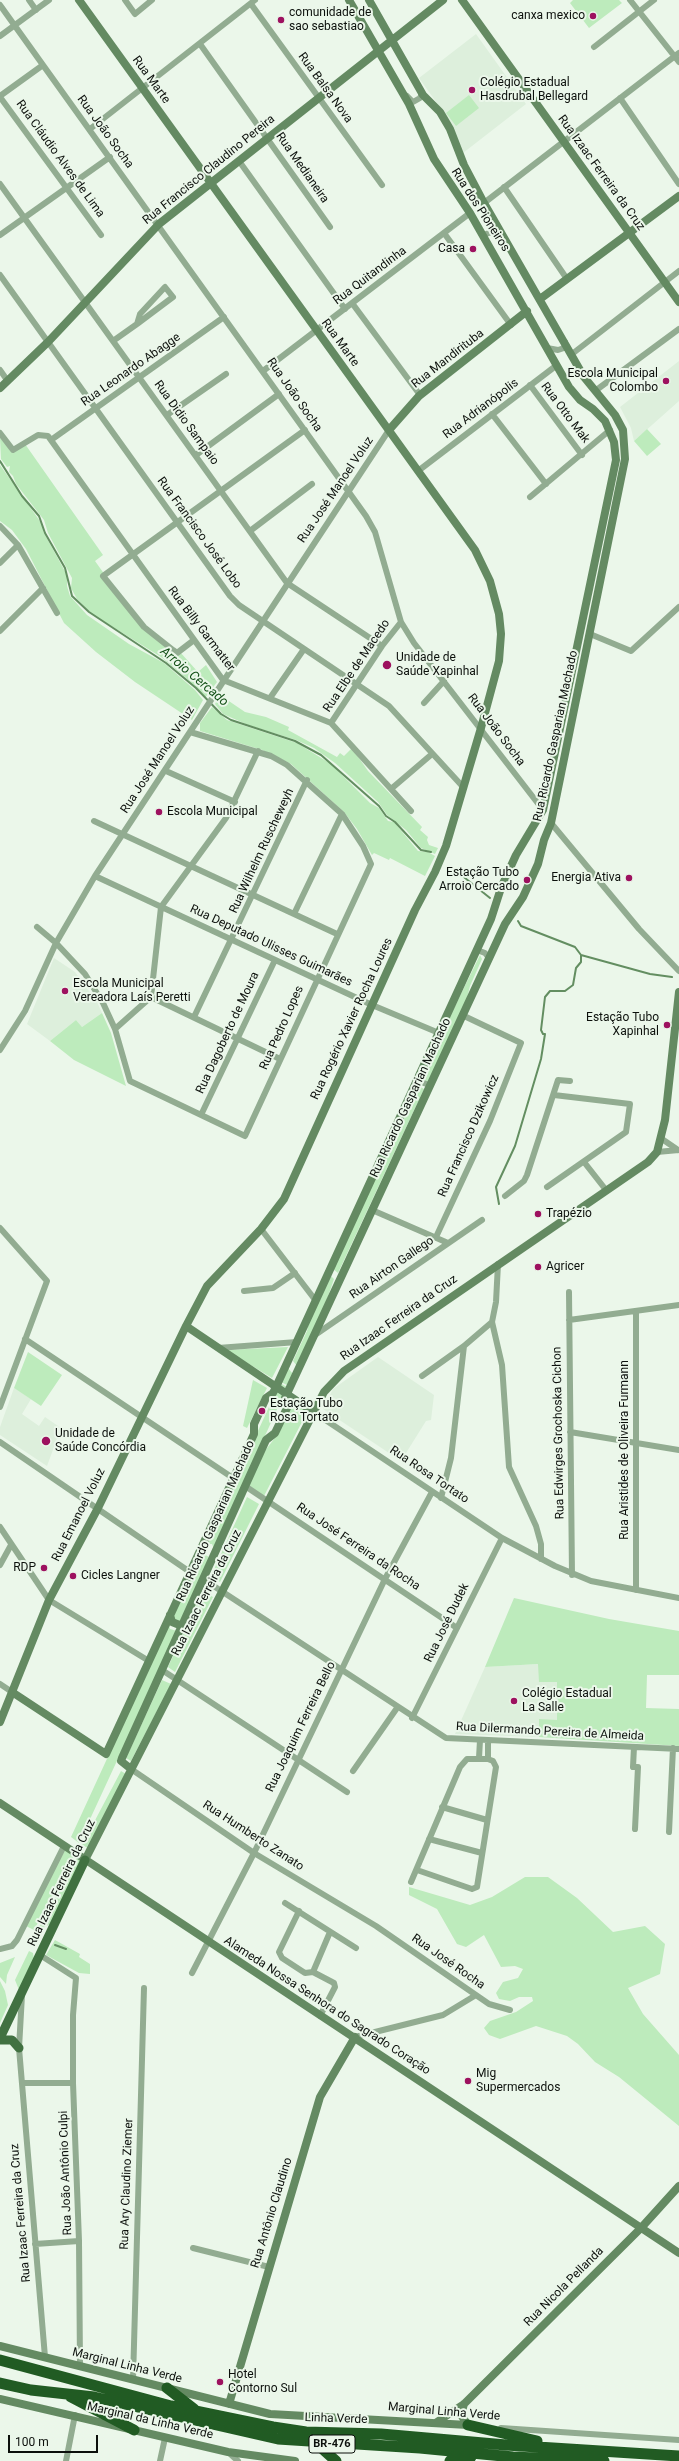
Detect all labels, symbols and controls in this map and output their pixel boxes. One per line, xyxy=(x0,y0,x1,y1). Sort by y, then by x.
place label: comunidade de sao sebastiao xyxy=(289,6,371,34)
place label: canxa mexico xyxy=(511,9,585,23)
marker: canxa mexico xyxy=(588,11,598,21)
marker: comunidade de sao sebastiao xyxy=(276,15,286,25)
street label: Rua Balsa Nova xyxy=(295,50,355,126)
street label: Rua Marte xyxy=(129,53,173,107)
place label: Colégio Estadual Hasdrubal Bellegard xyxy=(480,76,588,104)
marker: Colégio Estadual Hasdrubal Bellegard xyxy=(467,85,477,95)
street label: Rua João Socha xyxy=(74,93,136,171)
street label: Rua Cláudio Alves de Lima xyxy=(13,98,107,220)
street label: Rua Francisco Claudino Pereira xyxy=(140,112,278,228)
street label: Rua Izaac Ferreira da Cruz xyxy=(554,112,648,234)
street label: Rua Medianeira xyxy=(272,130,332,206)
street label: Rua dos Pioneiros xyxy=(448,166,512,254)
place label: Casa xyxy=(438,242,465,256)
street label: Rua Quitandinha xyxy=(331,244,409,308)
marker: Casa xyxy=(468,244,478,254)
street label: Rua Marte xyxy=(318,316,362,370)
street label: Rua Mandirituba xyxy=(409,326,487,392)
street label: Rua Leonardo Abagge xyxy=(79,330,183,410)
street label: Rua João Socha xyxy=(263,355,325,435)
place label: Escola Municipal Colombo xyxy=(567,367,658,395)
street label: Rua Adrianópolis xyxy=(440,376,522,442)
marker: Escola Municipal Colombo xyxy=(661,376,671,386)
street label: Rua Didio Sampaio xyxy=(150,378,222,468)
street label: Rua Otto Mak xyxy=(537,380,593,446)
street label: Rua José Manoel Voluz xyxy=(295,434,377,546)
street label: Rua Francisco José Lobo xyxy=(154,474,244,592)
street label: Rua Billy Garmatter xyxy=(164,584,238,674)
street label: Rua Elbe de Macedo xyxy=(321,617,393,715)
water label: Arroio Cercado xyxy=(157,644,231,710)
street label: Rua Ricardo Gasparian Machado xyxy=(531,649,581,823)
place label: Unidade de Saúde Xapinhal xyxy=(396,651,479,679)
marker: Unidade de Saúde Xapinhal xyxy=(381,659,393,671)
street label: Rua João Socha xyxy=(464,691,528,769)
street label: Rua José Manoel Voluz xyxy=(118,704,198,816)
street label: Rua Wilhelm Ruscheweyh xyxy=(227,786,297,916)
place label: Escola Municipal xyxy=(167,805,258,819)
marker: Escola Municipal xyxy=(154,807,164,817)
place label: Estação Tubo Arroio Cercado xyxy=(439,866,519,894)
place label: Energia Ativa xyxy=(551,871,621,885)
marker: Energia Ativa xyxy=(624,873,634,883)
marker: Estação Tubo Arroio Cercado xyxy=(522,875,532,885)
street label: Rua Deputado Ulisses Guimarães xyxy=(188,902,354,990)
street label: Rua Rogério Xavier Rocha Loures xyxy=(308,936,396,1102)
street label: Rua Dagoberto de Moura xyxy=(193,970,263,1096)
place label: Escola Municipal Vereadora Laís Peretti xyxy=(73,977,191,1005)
street label: Rua Pedro Lopes xyxy=(257,984,307,1072)
marker: Escola Municipal Vereadora Laís Peretti xyxy=(60,986,70,996)
place label: Estação Tubo Xapinhal xyxy=(586,1011,659,1039)
street label: Rua Ricardo Gasparian Machado xyxy=(368,1016,454,1180)
marker: Estação Tubo Xapinhal xyxy=(662,1020,672,1030)
street label: Rua Francisco Dzikowicz xyxy=(436,1073,502,1199)
place label: Trapézio xyxy=(546,1207,592,1221)
marker: Trapézio xyxy=(533,1209,543,1219)
street label: Rua Airton Gallego xyxy=(347,1234,437,1302)
place label: Agricer xyxy=(546,1260,584,1274)
marker: Agricer xyxy=(533,1262,543,1272)
street label: Rua Izaac Ferreira da Cruz xyxy=(338,1272,460,1364)
street label: Rua Edwirges Grochoska Cichon xyxy=(550,1347,568,1519)
street label: Rua Aristides de Oliveira Furmann xyxy=(618,1360,632,1540)
place label: Estação Tubo Rosa Tortato xyxy=(270,1397,343,1425)
marker: Estação Tubo Rosa Tortato xyxy=(257,1406,267,1416)
place label: Unidade de Saúde Concórdia xyxy=(55,1427,146,1455)
marker: Unidade de Saúde Concórdia xyxy=(40,1435,52,1447)
street label: Rua Ricardo Gasparian Machado xyxy=(174,1438,258,1604)
street label: Rua Rosa Tortato xyxy=(387,1443,471,1507)
street label: Rua Emanoel Voluz xyxy=(49,1466,109,1564)
street label: Rua José Ferreira da Rocha xyxy=(293,1500,423,1594)
street label: Rua Izaac Ferreira da Cruz xyxy=(169,1528,245,1658)
place label: RDP xyxy=(13,1561,36,1575)
marker: RDP xyxy=(39,1563,49,1573)
place label: Cicles Langner xyxy=(81,1569,160,1583)
marker: Cicles Langner xyxy=(68,1571,78,1581)
street label: Rua José Dudek xyxy=(422,1581,472,1665)
street label: Rua Joaquim Ferreira Bello xyxy=(263,1659,339,1795)
place label: Colégio Estadual La Salle xyxy=(522,1687,612,1715)
marker: Colégio Estadual La Salle xyxy=(509,1696,519,1706)
street label: Rua Dilermando Pereira de Almeida xyxy=(456,1720,644,1744)
street label: Rua Humberto Zanato xyxy=(200,1798,306,1874)
street label: Rua Izaac Ferreira da Cruz xyxy=(25,1817,99,1949)
street label: Rua José Rocha xyxy=(409,1931,487,1993)
street label: Alameda Nossa Senhora do Sagrado Coração xyxy=(221,1934,433,2078)
place label: Mig Supermercados xyxy=(476,2067,560,2095)
marker: Mig Supermercados xyxy=(463,2076,473,2086)
street label: Rua João Antônio Culpi xyxy=(57,2110,75,2236)
street label: Rua Ary Claudino Ziemer xyxy=(118,2118,136,2250)
street label: Rua Izaac Ferreira da Cruz xyxy=(8,2143,34,2283)
street label: Rua Antônio Claudino xyxy=(248,2156,296,2270)
street label: Rua Nicola Pellanda xyxy=(521,2244,607,2330)
street label: Marginal Linha Verde xyxy=(71,2345,183,2387)
place label: Hotel Contorno Sul xyxy=(228,2368,297,2396)
marker: Hotel Contorno Sul xyxy=(215,2377,225,2387)
street label: Marginal da Linha Verde xyxy=(86,2399,214,2443)
street label: Marginal Linha Verde xyxy=(387,2400,501,2424)
street label: Linha Verde xyxy=(304,2411,368,2427)
scale bar xyxy=(10,2427,100,2453)
text: 100 m xyxy=(15,2435,49,2449)
road number: BR-476 xyxy=(309,2435,355,2453)

